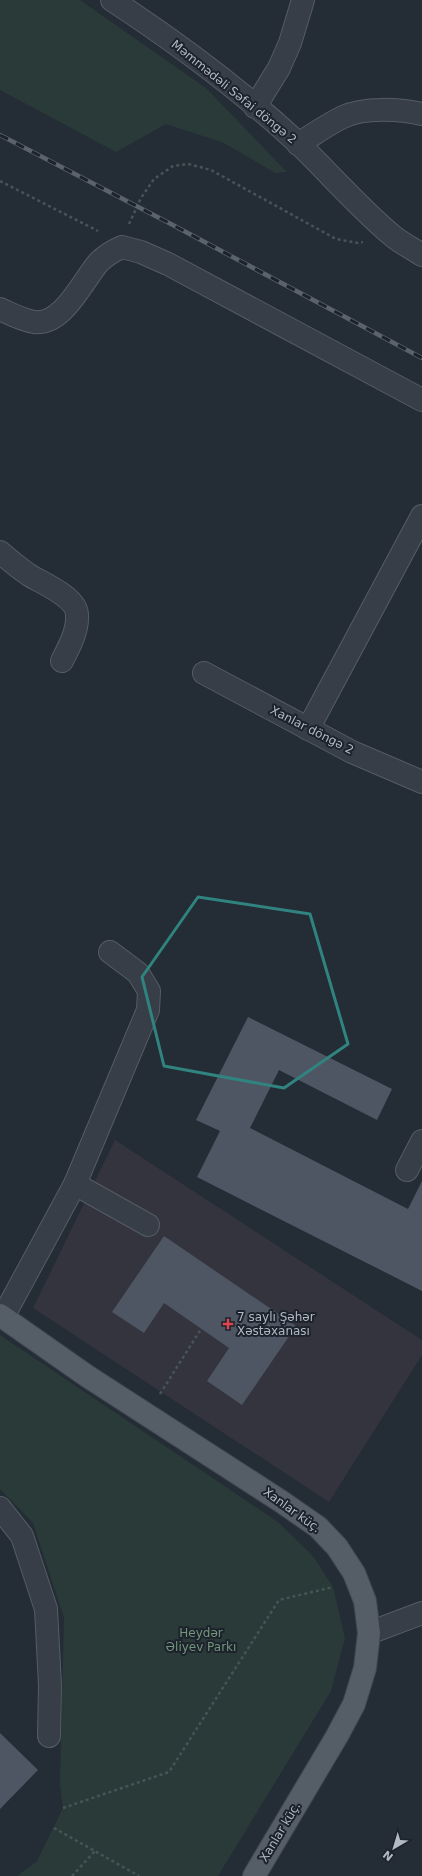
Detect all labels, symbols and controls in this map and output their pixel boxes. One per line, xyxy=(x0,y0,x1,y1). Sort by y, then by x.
street label: Məmmədəli Səfai döngə 2 xyxy=(169,37,299,147)
street label: Xanlar döngə 2 xyxy=(268,703,356,757)
place label: 7 saylı Şəhər Xəstəxanası xyxy=(237,1310,315,1338)
marker: 7 saylı Şəhər Xəstəxanası xyxy=(222,1318,234,1330)
street label: Xanlar küç. xyxy=(261,1485,323,1535)
park label: Heydər Əliyev Parkı xyxy=(166,1626,236,1654)
street label: Xanlar küç. xyxy=(257,1800,303,1864)
north arrow xyxy=(374,1828,414,1868)
text: N xyxy=(381,1848,396,1863)

